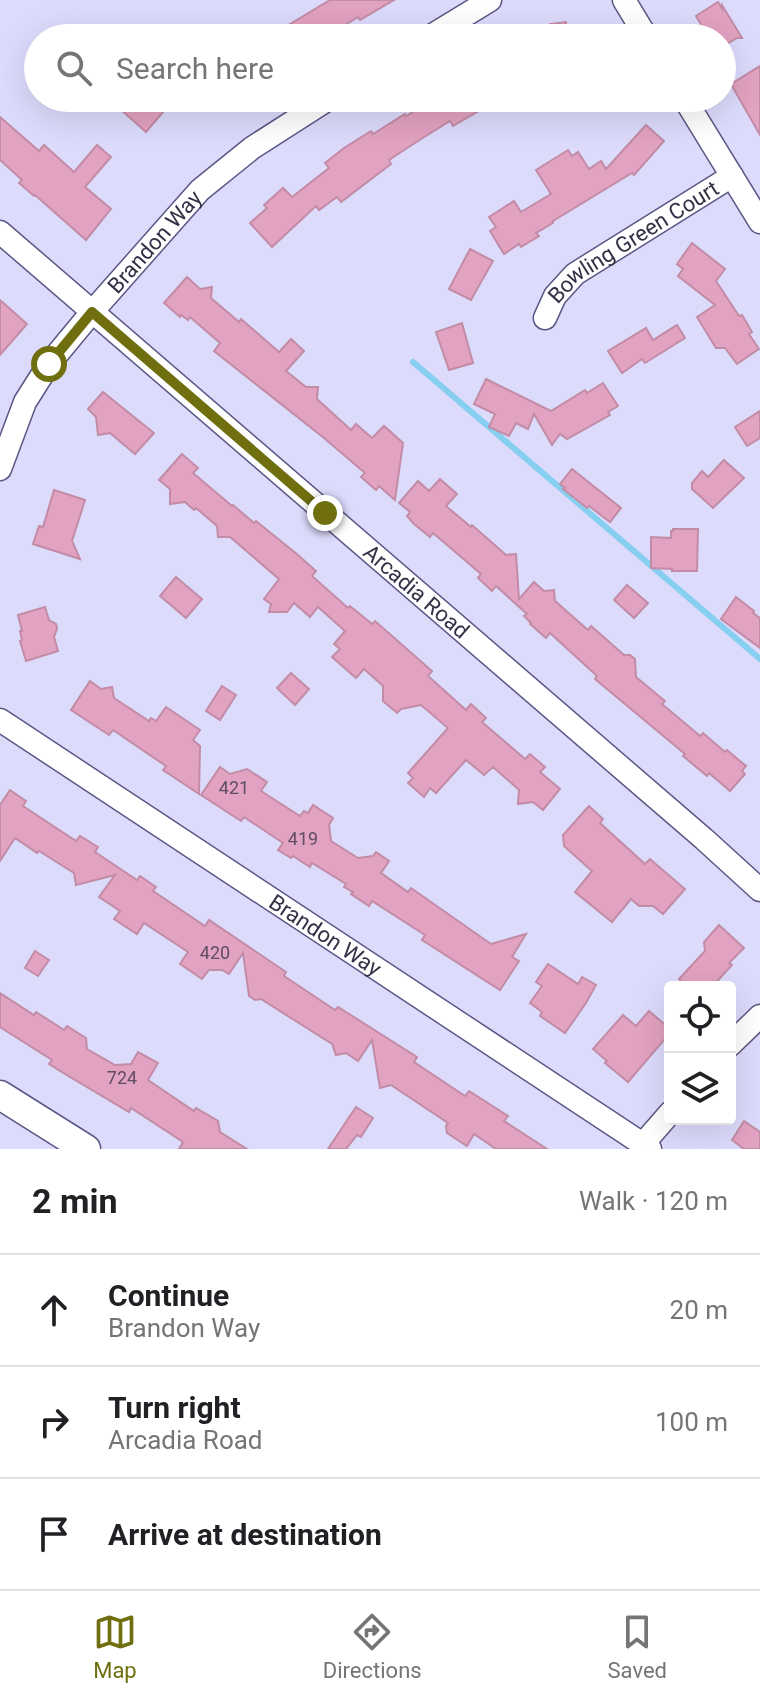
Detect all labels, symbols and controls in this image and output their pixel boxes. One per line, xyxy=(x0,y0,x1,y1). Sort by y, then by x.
search box xyxy=(24,24,736,112)
icon: search xyxy=(52,46,96,90)
text: Search here xyxy=(116,51,274,86)
street label: Bowling Green Court xyxy=(543,176,723,308)
street label: Brandon Way xyxy=(103,185,207,298)
route start xyxy=(31,346,67,382)
route end xyxy=(307,495,343,531)
street label: Arcadia Road xyxy=(359,539,474,644)
house number: 421 xyxy=(219,777,249,798)
house number: 419 xyxy=(288,828,318,849)
street label: Brandon Way xyxy=(265,889,386,981)
house number: 420 xyxy=(200,942,230,963)
map controls xyxy=(664,981,736,1125)
button: locate xyxy=(664,981,736,1053)
button: layers xyxy=(664,1053,736,1125)
house number: 724 xyxy=(107,1067,137,1088)
text: 2 min xyxy=(32,1181,117,1221)
text: Walk · 120 m xyxy=(579,1186,728,1216)
text: Continue xyxy=(108,1278,229,1313)
icon: ahead xyxy=(32,1288,76,1332)
text: 20 m xyxy=(670,1295,728,1325)
text: Brandon Way xyxy=(108,1313,260,1343)
text: Turn right xyxy=(108,1390,241,1425)
icon: right xyxy=(32,1400,76,1444)
text: 100 m xyxy=(655,1407,728,1437)
text: Arcadia Road xyxy=(108,1425,263,1455)
icon: arrive xyxy=(32,1512,76,1556)
text: Arrive at destination xyxy=(108,1517,382,1552)
tab: Map xyxy=(93,1610,137,1683)
tab: Directions xyxy=(323,1610,422,1683)
tab: Saved xyxy=(608,1610,667,1683)

